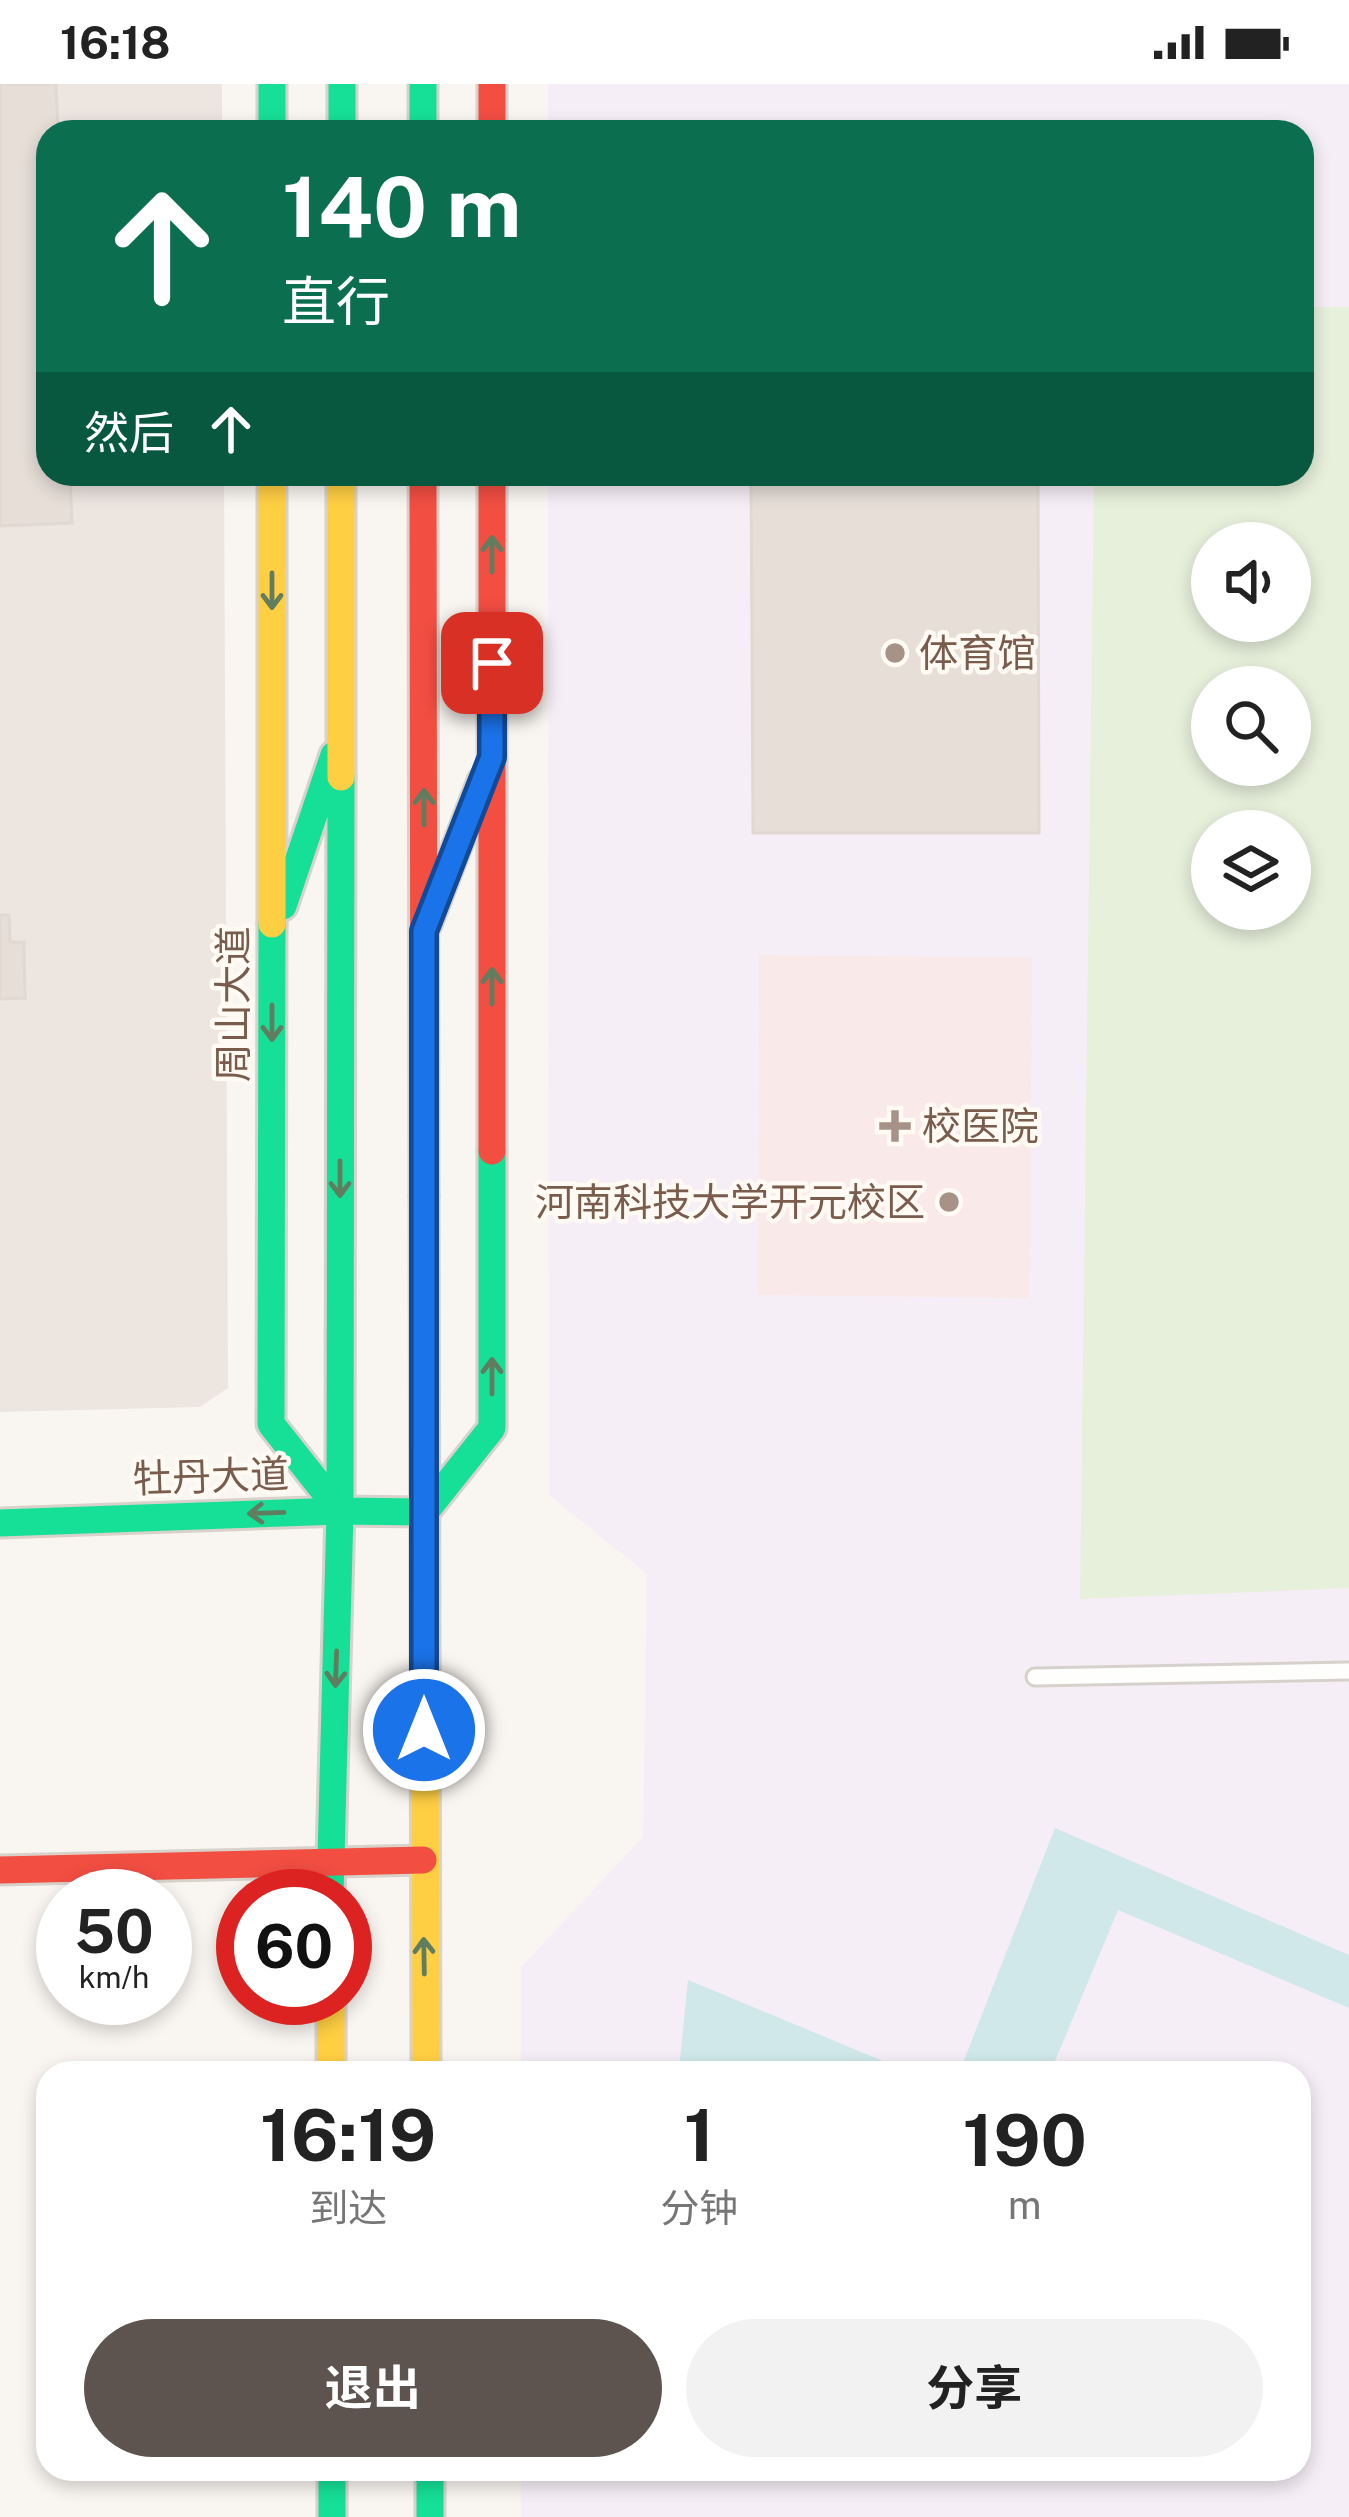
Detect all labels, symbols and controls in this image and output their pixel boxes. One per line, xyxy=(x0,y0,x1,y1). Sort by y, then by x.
text: 16:18 xyxy=(60,16,171,69)
text: 140 m xyxy=(282,157,521,256)
icon: ahead xyxy=(84,168,240,324)
text: 直行 xyxy=(282,270,390,333)
icon: ahead xyxy=(198,396,264,462)
text: 然后 xyxy=(84,406,174,459)
map controls xyxy=(1191,522,1311,930)
button: sound xyxy=(1191,522,1311,642)
one-way arrow xyxy=(481,535,503,574)
one-way arrow xyxy=(261,571,283,610)
pin xyxy=(441,612,543,714)
icon: arrive xyxy=(459,630,525,696)
place label: 体育馆 xyxy=(919,630,1036,676)
marker: 体育馆 xyxy=(882,640,908,666)
button: search xyxy=(1191,666,1311,786)
one-way arrow xyxy=(413,788,435,827)
button: layers xyxy=(1191,810,1311,930)
street label: 周山大道 xyxy=(210,926,256,1082)
one-way arrow xyxy=(481,967,503,1006)
one-way arrow xyxy=(261,1003,283,1042)
place label: 校医院 xyxy=(922,1103,1039,1149)
marker: 校医院 xyxy=(879,1110,911,1142)
one-way arrow xyxy=(329,1159,351,1198)
place label: 河南科技大学开元校区 xyxy=(535,1179,925,1225)
marker: 河南科技大学开元校区 xyxy=(936,1189,962,1215)
one-way arrow xyxy=(481,1357,503,1396)
street label: 牡丹大道 xyxy=(132,1450,290,1502)
one-way arrow xyxy=(247,1502,286,1525)
one-way arrow xyxy=(324,1649,347,1688)
position arrow xyxy=(361,1667,487,1793)
speed limit sign: 60 xyxy=(216,1869,372,2025)
text: 50 xyxy=(74,1896,154,1967)
one-way arrow xyxy=(413,1937,436,1976)
text: km/h xyxy=(79,1959,149,1995)
text: 16:19 xyxy=(260,2093,436,2177)
text: 1 xyxy=(684,2093,715,2177)
text: 190 xyxy=(962,2098,1087,2182)
text: m xyxy=(1008,2182,1041,2228)
text: 到达 xyxy=(309,2185,387,2231)
text: 分钟 xyxy=(660,2185,738,2231)
button: 退出 xyxy=(84,2319,662,2457)
button: 分享 xyxy=(686,2319,1263,2457)

